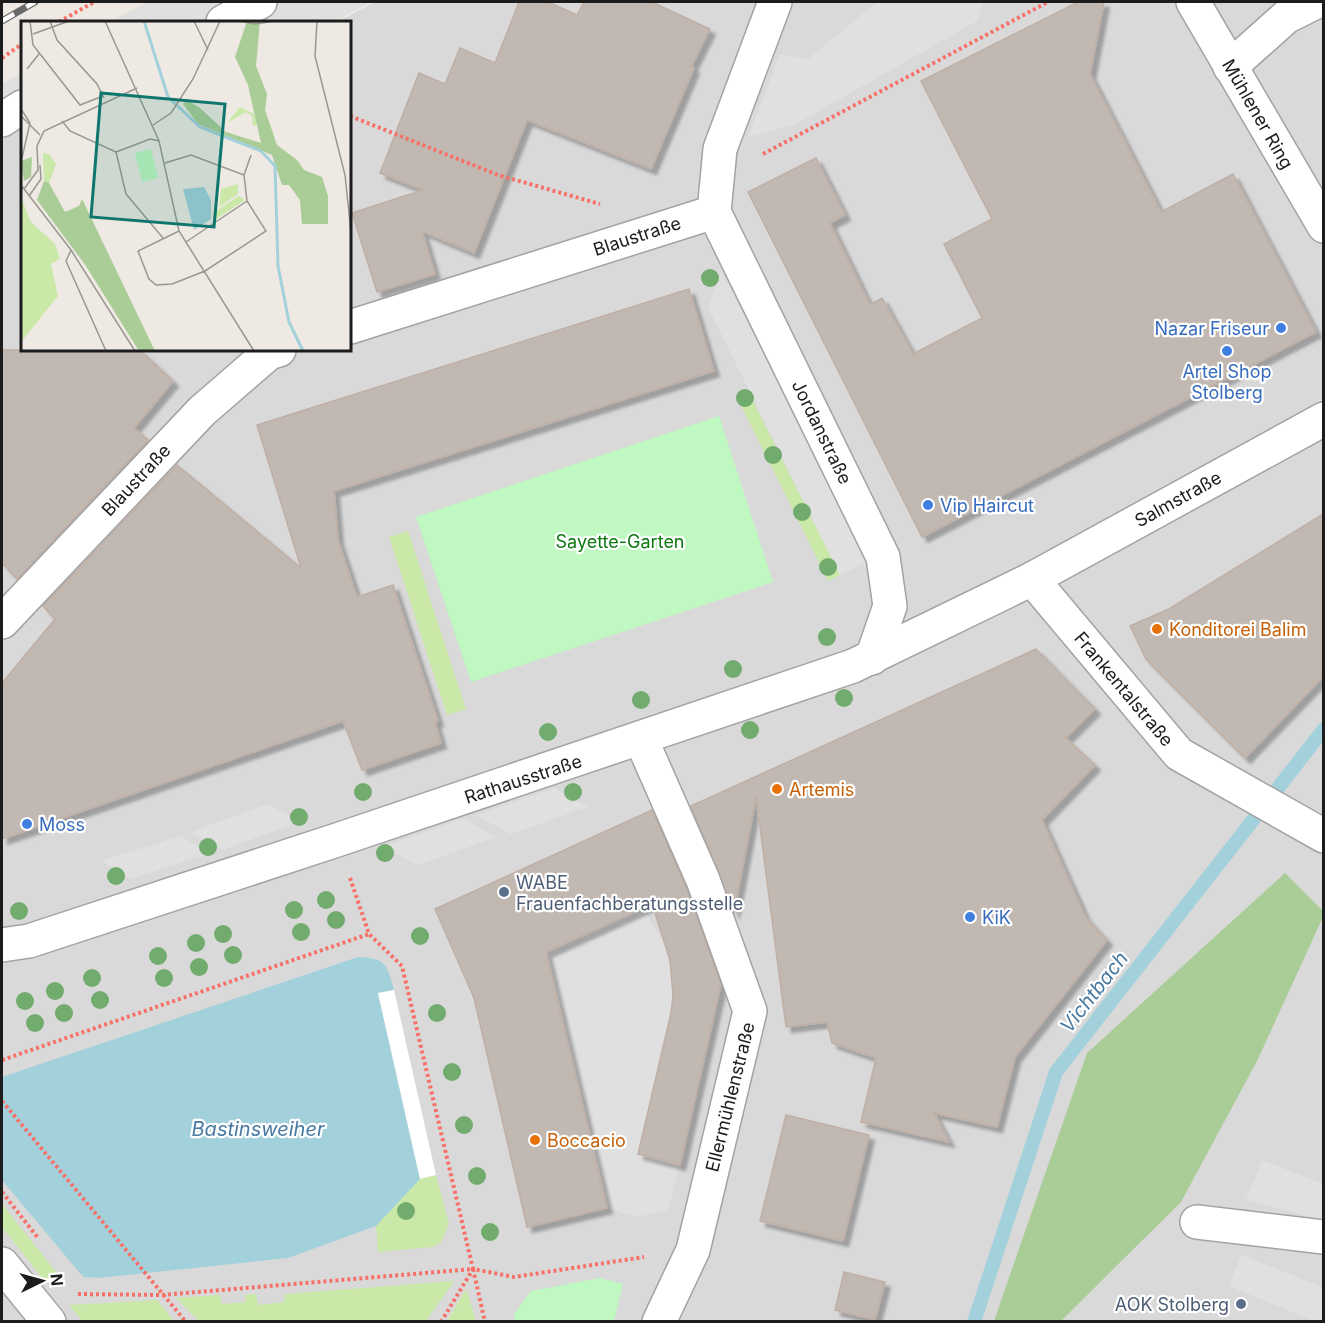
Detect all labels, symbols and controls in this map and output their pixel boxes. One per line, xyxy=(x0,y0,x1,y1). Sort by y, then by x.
inset map xyxy=(21,21,351,351)
street label: Mühlener Ring xyxy=(1218,55,1298,173)
street label: Blaustraße xyxy=(591,212,683,260)
place label: Nazar Friseur xyxy=(1155,318,1269,339)
marker: Nazar Friseur xyxy=(1274,321,1288,335)
marker: Artel Shop Stolberg xyxy=(1220,344,1234,358)
place label: Artel Shop Stolberg xyxy=(1182,361,1272,403)
street label: Jordanstraße xyxy=(788,377,856,487)
street label: Blaustraße xyxy=(97,440,175,520)
street label: Salmstraße xyxy=(1131,467,1225,531)
place label: Vip Haircut xyxy=(940,495,1034,516)
marker: Vip Haircut xyxy=(921,498,935,512)
park label: Sayette-Garten xyxy=(555,531,685,552)
place label: Konditorei Balim xyxy=(1169,619,1306,640)
marker: Konditorei Balim xyxy=(1150,622,1164,636)
street label: Frankentalstraße xyxy=(1070,628,1178,750)
street label: Rathausstraße xyxy=(462,750,584,808)
place label: Artemis xyxy=(789,779,854,800)
marker: Artemis xyxy=(770,782,784,796)
place label: Moss xyxy=(39,814,85,835)
marker: Moss xyxy=(20,817,34,831)
place label: WABE Frauenfachberatungsstelle xyxy=(516,872,743,914)
marker: WABE Frauenfachberatungsstelle xyxy=(497,885,511,899)
place label: KiK xyxy=(982,907,1011,928)
marker: KiK xyxy=(963,910,977,924)
water label: Vichtbach xyxy=(1055,947,1133,1037)
street label: Ellermühlenstraße xyxy=(701,1020,759,1174)
water label: Bastinsweiher xyxy=(192,1117,325,1141)
place label: Boccacio xyxy=(547,1130,626,1151)
marker: Boccacio xyxy=(528,1133,542,1147)
north arrow xyxy=(12,1251,72,1311)
text: N xyxy=(46,1273,67,1287)
place label: AOK Stolberg xyxy=(1115,1294,1229,1315)
marker: AOK Stolberg xyxy=(1234,1297,1248,1311)

